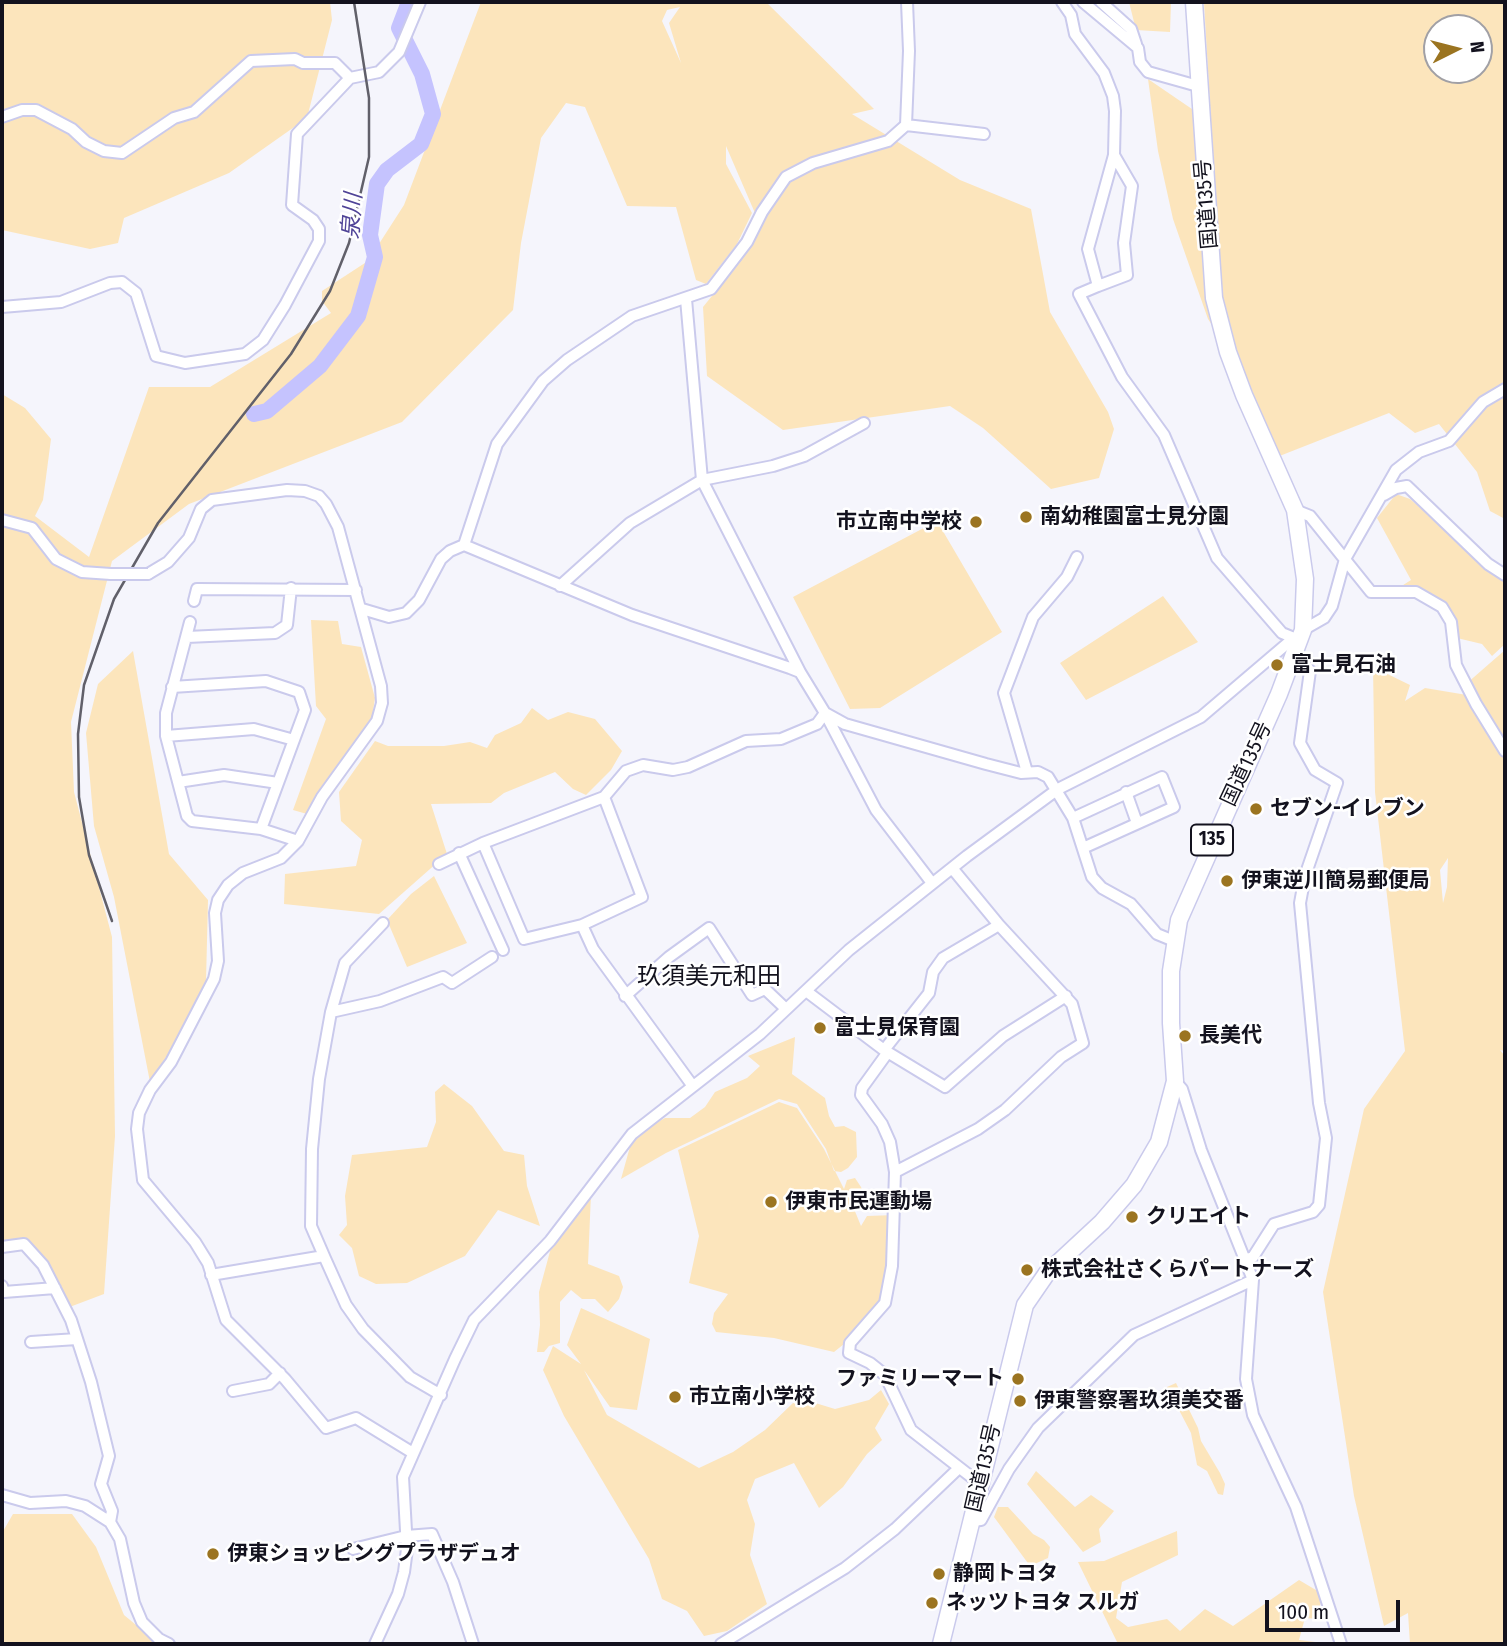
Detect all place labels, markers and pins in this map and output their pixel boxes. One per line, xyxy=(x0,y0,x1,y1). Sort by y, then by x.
place label: 南幼稚園富士見分園 xyxy=(1040,504,1229,530)
place label: 市立南中学校 xyxy=(836,509,962,535)
marker: 南幼稚園富士見分園 xyxy=(1018,509,1034,525)
marker: 市立南中学校 xyxy=(968,514,984,530)
place label: 富士見石油 xyxy=(1291,652,1396,678)
marker: 富士見石油 xyxy=(1269,657,1285,673)
place label: セブン-イレブン xyxy=(1270,796,1425,822)
marker: セブン-イレブン xyxy=(1248,801,1264,817)
place label: 伊東逆川簡易郵便局 xyxy=(1241,868,1430,894)
marker: 伊東逆川簡易郵便局 xyxy=(1219,873,1235,889)
place label: 富士見保育園 xyxy=(834,1015,960,1041)
marker: 富士見保育園 xyxy=(812,1020,828,1036)
place label: 長美代 xyxy=(1199,1023,1262,1049)
marker: 長美代 xyxy=(1177,1028,1193,1044)
place label: 伊東市民運動場 xyxy=(785,1189,932,1215)
marker: 伊東市民運動場 xyxy=(763,1194,779,1210)
place label: クリエイト xyxy=(1146,1204,1251,1230)
marker: クリエイト xyxy=(1124,1209,1140,1225)
place label: 株式会社さくらパートナーズ xyxy=(1041,1257,1314,1283)
marker: 株式会社さくらパートナーズ xyxy=(1019,1262,1035,1278)
place label: ファミリーマート xyxy=(836,1366,1004,1392)
marker: ファミリーマート xyxy=(1010,1371,1026,1387)
place label: 市立南小学校 xyxy=(689,1384,815,1410)
place label: 伊東警察署玖須美交番 xyxy=(1034,1388,1244,1414)
marker: 市立南小学校 xyxy=(667,1389,683,1405)
marker: 伊東警察署玖須美交番 xyxy=(1012,1393,1028,1409)
place label: 伊東ショッピングプラザデュオ xyxy=(227,1541,521,1567)
marker: 伊東ショッピングプラザデュオ xyxy=(205,1546,221,1562)
place label: 静岡トヨタ xyxy=(953,1561,1058,1587)
marker: 静岡トヨタ xyxy=(931,1566,947,1582)
place label: ネッツトヨタ スルガ xyxy=(946,1590,1139,1616)
marker: ネッツトヨタ スルガ xyxy=(924,1595,940,1611)

